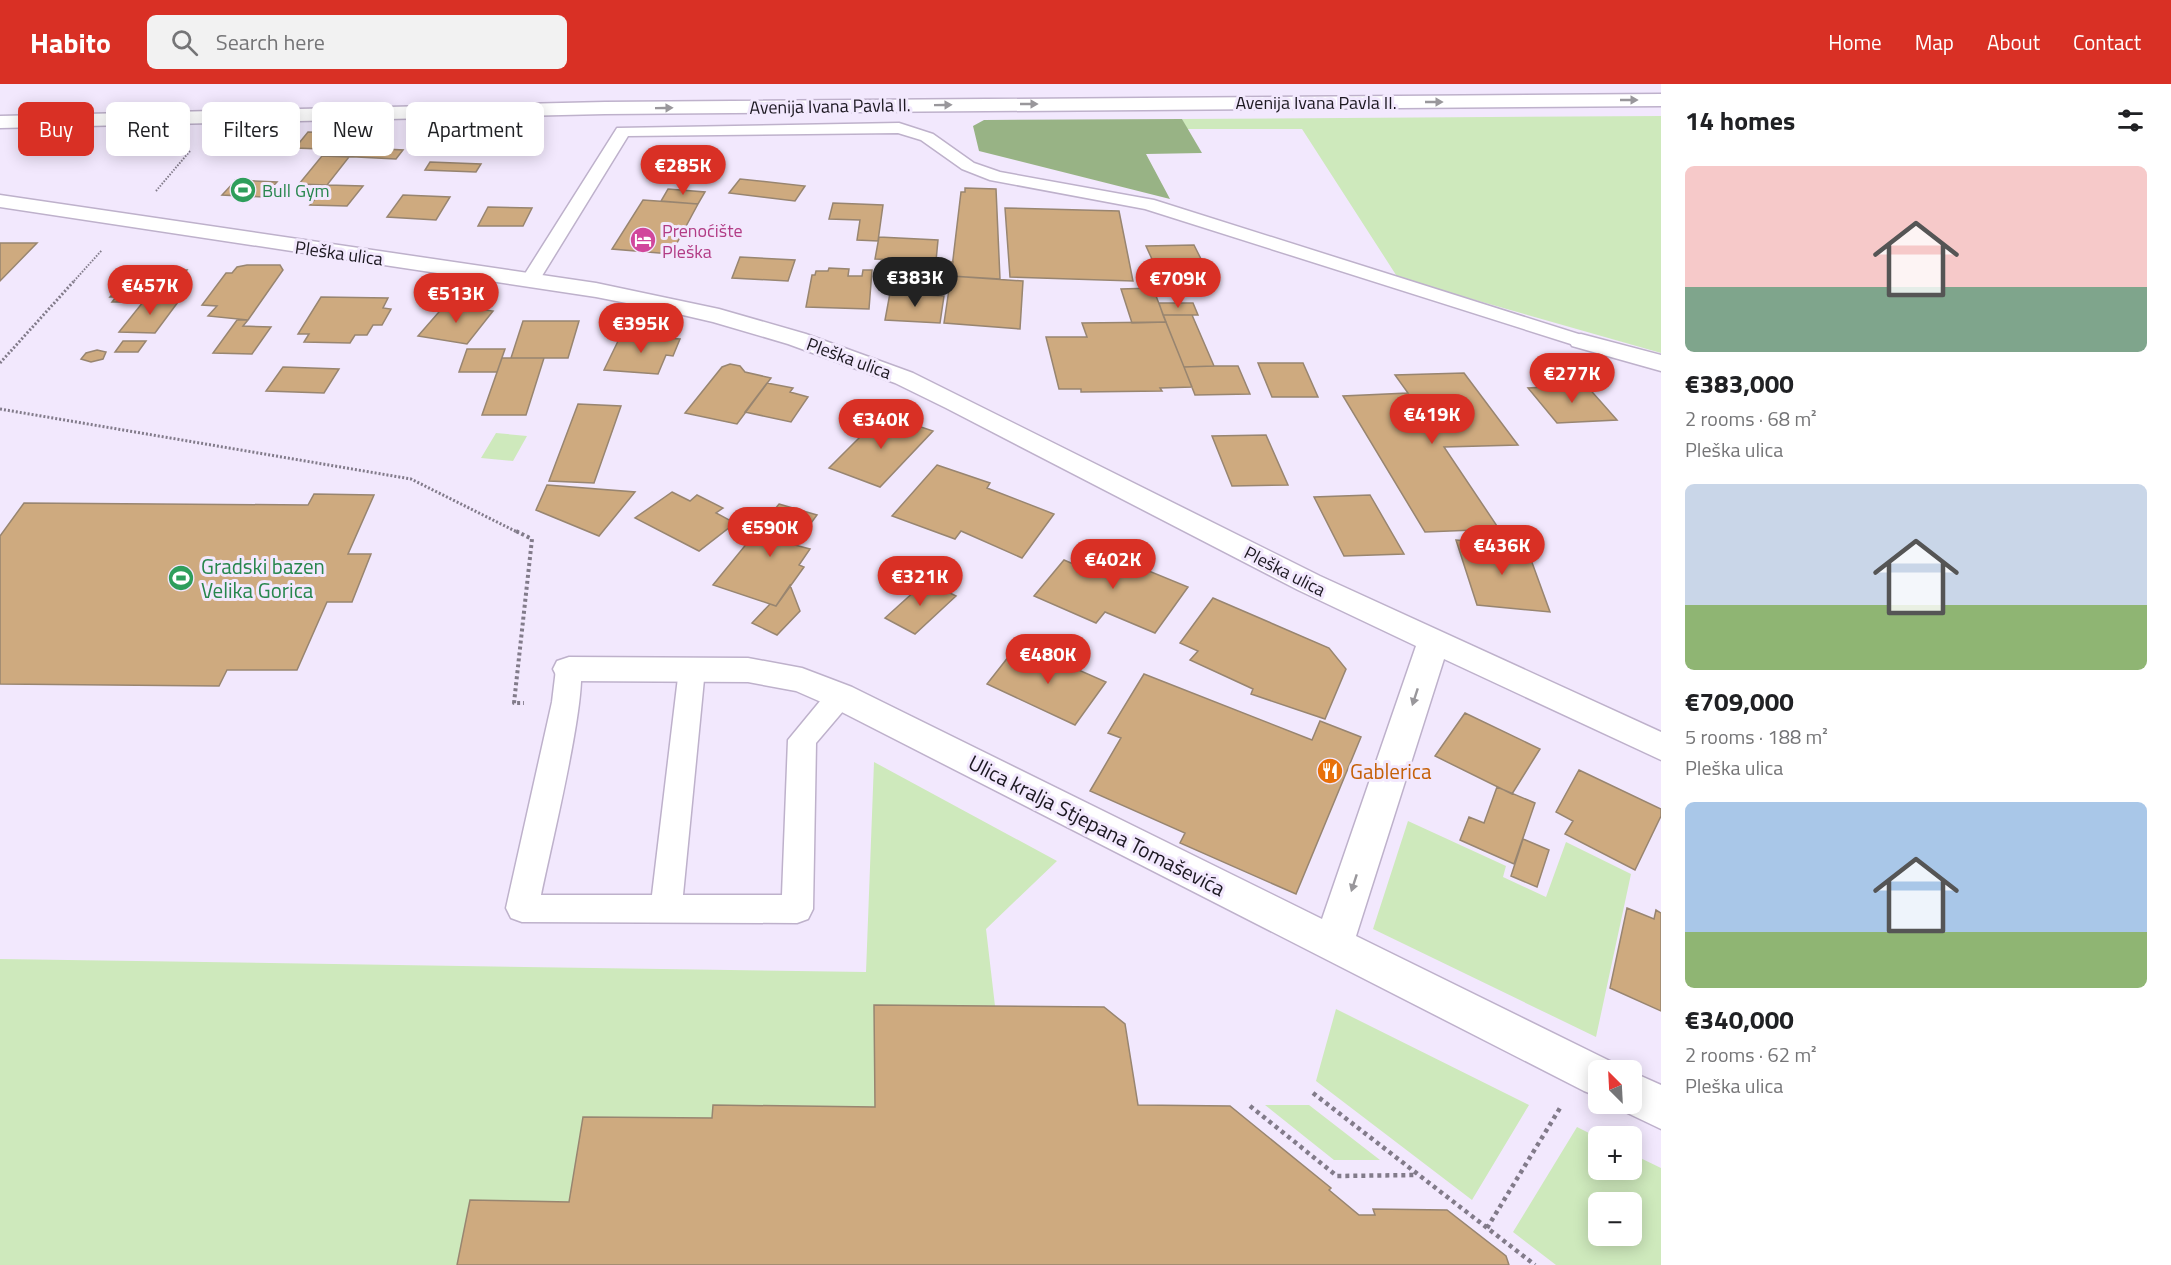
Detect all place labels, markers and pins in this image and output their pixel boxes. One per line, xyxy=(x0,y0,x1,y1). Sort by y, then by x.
pin: €285K xyxy=(641,145,725,196)
sports icon: Bull Gym xyxy=(228,175,258,205)
place label: Bull Gym xyxy=(262,177,330,204)
place label: Prenoćište Pleška xyxy=(662,217,743,265)
hotel icon: Prenoćište Pleška xyxy=(628,225,658,255)
pin: €383K xyxy=(873,257,957,308)
pin: €709K xyxy=(1136,258,1220,309)
pin: €457K xyxy=(108,265,192,316)
pin: €513K xyxy=(414,273,498,324)
pin: €395K xyxy=(599,303,683,354)
pin: €277K xyxy=(1530,353,1614,404)
pin: €419K xyxy=(1390,394,1474,445)
pin: €340K xyxy=(839,399,923,450)
pin: €590K xyxy=(728,507,812,558)
pin: €436K xyxy=(1460,525,1544,576)
pin: €402K xyxy=(1071,539,1155,590)
place label: Gradski bazen Velika Gorica xyxy=(201,550,325,606)
pin: €321K xyxy=(878,556,962,607)
sports icon: Gradski bazen Velika Gorica xyxy=(166,563,196,593)
pin: €480K xyxy=(1006,634,1090,685)
place label: Gablerica xyxy=(1350,755,1432,787)
restaurant icon: Gablerica xyxy=(1315,756,1345,786)

